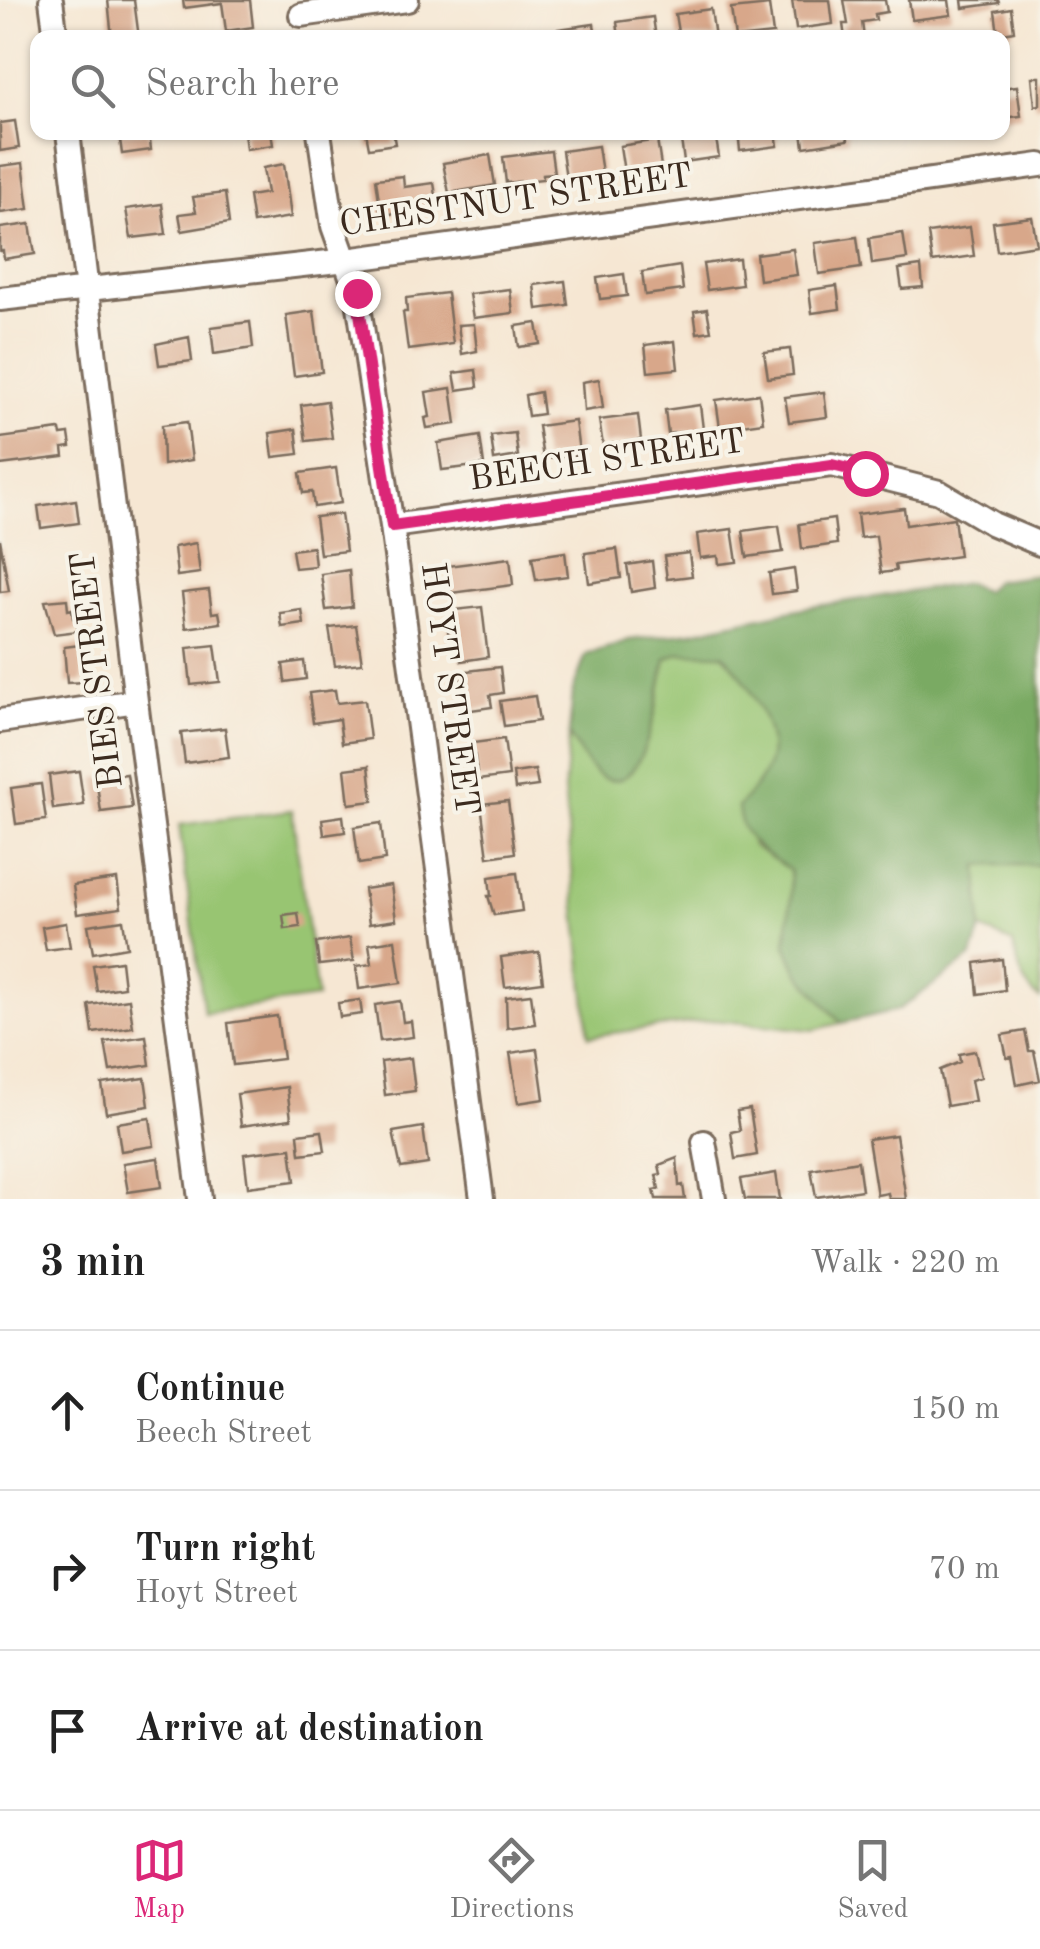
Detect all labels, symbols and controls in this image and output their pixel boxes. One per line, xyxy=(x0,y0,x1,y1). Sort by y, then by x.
search box xyxy=(30,30,1010,140)
icon: search xyxy=(65,58,120,113)
text: Search here xyxy=(145,66,340,104)
street label: CHESTNUT STREET xyxy=(337,159,695,243)
route end xyxy=(335,271,381,317)
street label: BEECH STREET xyxy=(467,424,747,498)
route start xyxy=(843,451,889,497)
street label: BIES STREET xyxy=(66,549,130,791)
street label: HOYT STREET xyxy=(414,560,484,818)
text: 3 min xyxy=(40,1243,146,1285)
text: Walk · 220 m xyxy=(810,1248,1000,1280)
text: Continue xyxy=(135,1371,285,1409)
icon: ahead xyxy=(40,1383,95,1438)
text: 150 m xyxy=(910,1394,1000,1426)
text: Beech Street xyxy=(135,1418,312,1450)
text: Turn right xyxy=(135,1531,315,1569)
icon: right xyxy=(40,1543,95,1598)
text: 70 m xyxy=(929,1554,1000,1586)
text: Hoyt Street xyxy=(135,1578,298,1610)
icon: arrive xyxy=(40,1703,95,1758)
text: Arrive at destination xyxy=(135,1711,484,1749)
tab: Map xyxy=(132,1833,187,1928)
tab: Directions xyxy=(450,1833,574,1928)
tab: Saved xyxy=(837,1833,908,1928)

